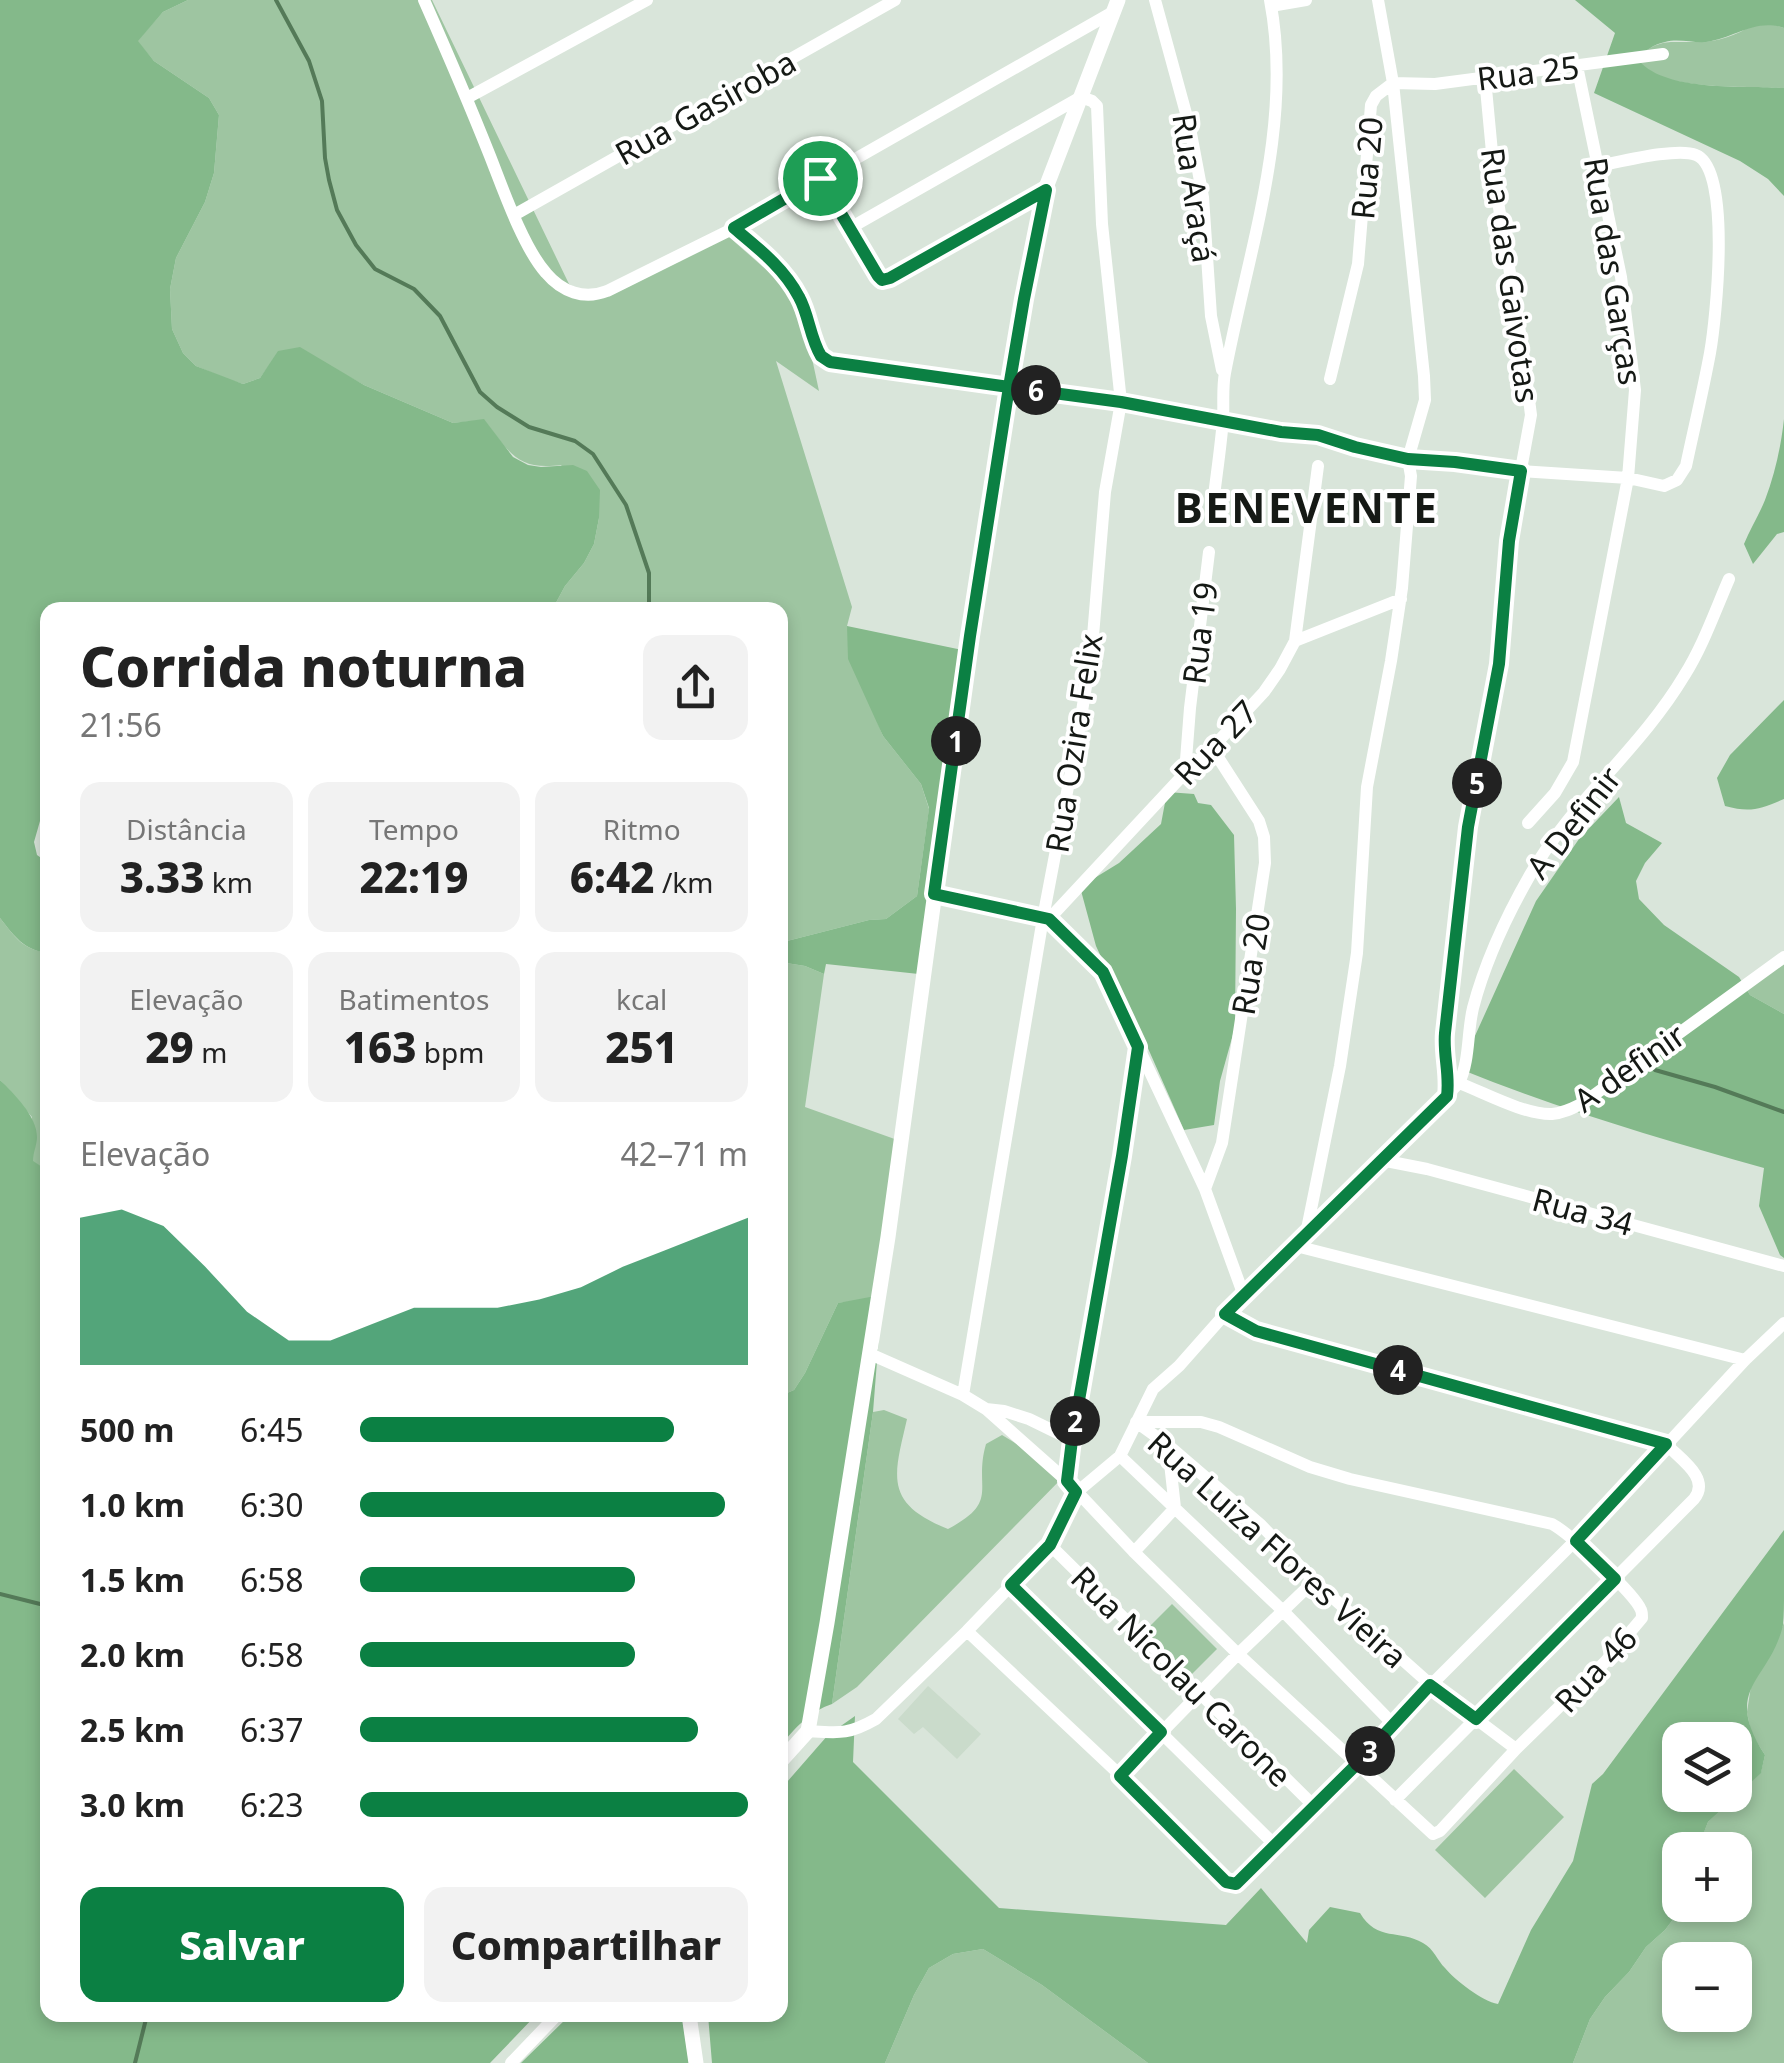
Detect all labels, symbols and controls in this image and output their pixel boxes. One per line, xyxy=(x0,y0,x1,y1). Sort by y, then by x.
street label: Rua Gasiroba xyxy=(607,40,803,174)
street label: Rua 25 xyxy=(1474,44,1582,100)
street label: Rua Araçá xyxy=(1163,111,1227,265)
street label: Rua 20 xyxy=(1340,115,1392,221)
pin xyxy=(778,136,863,221)
street label: Rua das Gaivotas xyxy=(1472,145,1550,405)
icon: arrive xyxy=(793,151,848,206)
street label: Rua das Garças xyxy=(1575,154,1653,388)
pin: 6 xyxy=(1011,365,1061,415)
text: 6 xyxy=(1028,371,1044,409)
district label: BENEVENTE xyxy=(1175,478,1439,535)
street label: Rua 19 xyxy=(1171,579,1227,687)
text: Corrida noturna xyxy=(80,628,527,703)
street label: Rua Ozira Felix xyxy=(1034,630,1112,856)
button: share xyxy=(643,635,748,740)
street label: Rua 27 xyxy=(1164,690,1266,794)
text: 21:56 xyxy=(80,703,162,746)
pin: 1 xyxy=(931,716,981,766)
text: 1 xyxy=(948,722,964,760)
street label: A Definir xyxy=(1516,757,1630,887)
pin: 5 xyxy=(1452,758,1502,808)
text: 5 xyxy=(1469,764,1485,802)
text: Distância xyxy=(126,810,247,848)
text: Tempo xyxy=(369,810,459,848)
text: Ritmo xyxy=(603,810,681,848)
text: 3.33 xyxy=(120,848,205,905)
text: 22:19 xyxy=(359,848,469,905)
text: 6:42 xyxy=(570,848,655,905)
text: km xyxy=(205,863,253,901)
text: /km xyxy=(655,863,713,901)
street label: Rua 20 xyxy=(1221,910,1279,1018)
text: Elevação xyxy=(129,980,243,1018)
text: Batimentos xyxy=(339,980,489,1018)
text: kcal xyxy=(616,980,667,1018)
street label: A definir xyxy=(1565,1013,1693,1121)
text: 29 xyxy=(145,1018,194,1075)
text: 163 xyxy=(344,1018,416,1075)
text: 251 xyxy=(605,1018,678,1075)
text: m xyxy=(194,1033,227,1071)
text: bpm xyxy=(416,1033,484,1071)
text: Elevação xyxy=(80,1132,210,1175)
text: 42–71 m xyxy=(621,1132,748,1175)
street label: Rua 34 xyxy=(1528,1177,1638,1245)
pin: 4 xyxy=(1373,1345,1423,1395)
text: 4 xyxy=(1390,1351,1406,1389)
pin: 2 xyxy=(1050,1396,1100,1446)
text: 2 xyxy=(1067,1402,1083,1440)
text: 500 m xyxy=(80,1408,174,1451)
text: 6:45 xyxy=(240,1408,304,1451)
street label: Rua Luiza Flores Vieira xyxy=(1139,1421,1417,1677)
text: 1.0 km xyxy=(80,1483,185,1526)
text: 6:30 xyxy=(240,1483,304,1526)
street label: Rua Nicolau Carone xyxy=(1062,1556,1302,1796)
text: 1.5 km xyxy=(80,1558,185,1601)
text: 6:58 xyxy=(240,1558,304,1601)
street label: Rua 46 xyxy=(1544,1617,1646,1721)
text: 2.0 km xyxy=(80,1633,185,1676)
text: 6:58 xyxy=(240,1633,304,1676)
text: 2.5 km xyxy=(80,1708,185,1751)
text: 6:37 xyxy=(240,1708,304,1751)
map controls xyxy=(1662,1722,1752,2032)
button: layers xyxy=(1662,1722,1752,1812)
pin: 3 xyxy=(1345,1726,1395,1776)
text: 3 xyxy=(1362,1732,1378,1770)
text: 3.0 km xyxy=(80,1783,185,1826)
text: 6:23 xyxy=(240,1783,304,1826)
button: + xyxy=(1662,1832,1752,1922)
button: Salvar xyxy=(80,1887,404,2002)
button: Compartilhar xyxy=(424,1887,748,2002)
button: − xyxy=(1662,1942,1752,2032)

